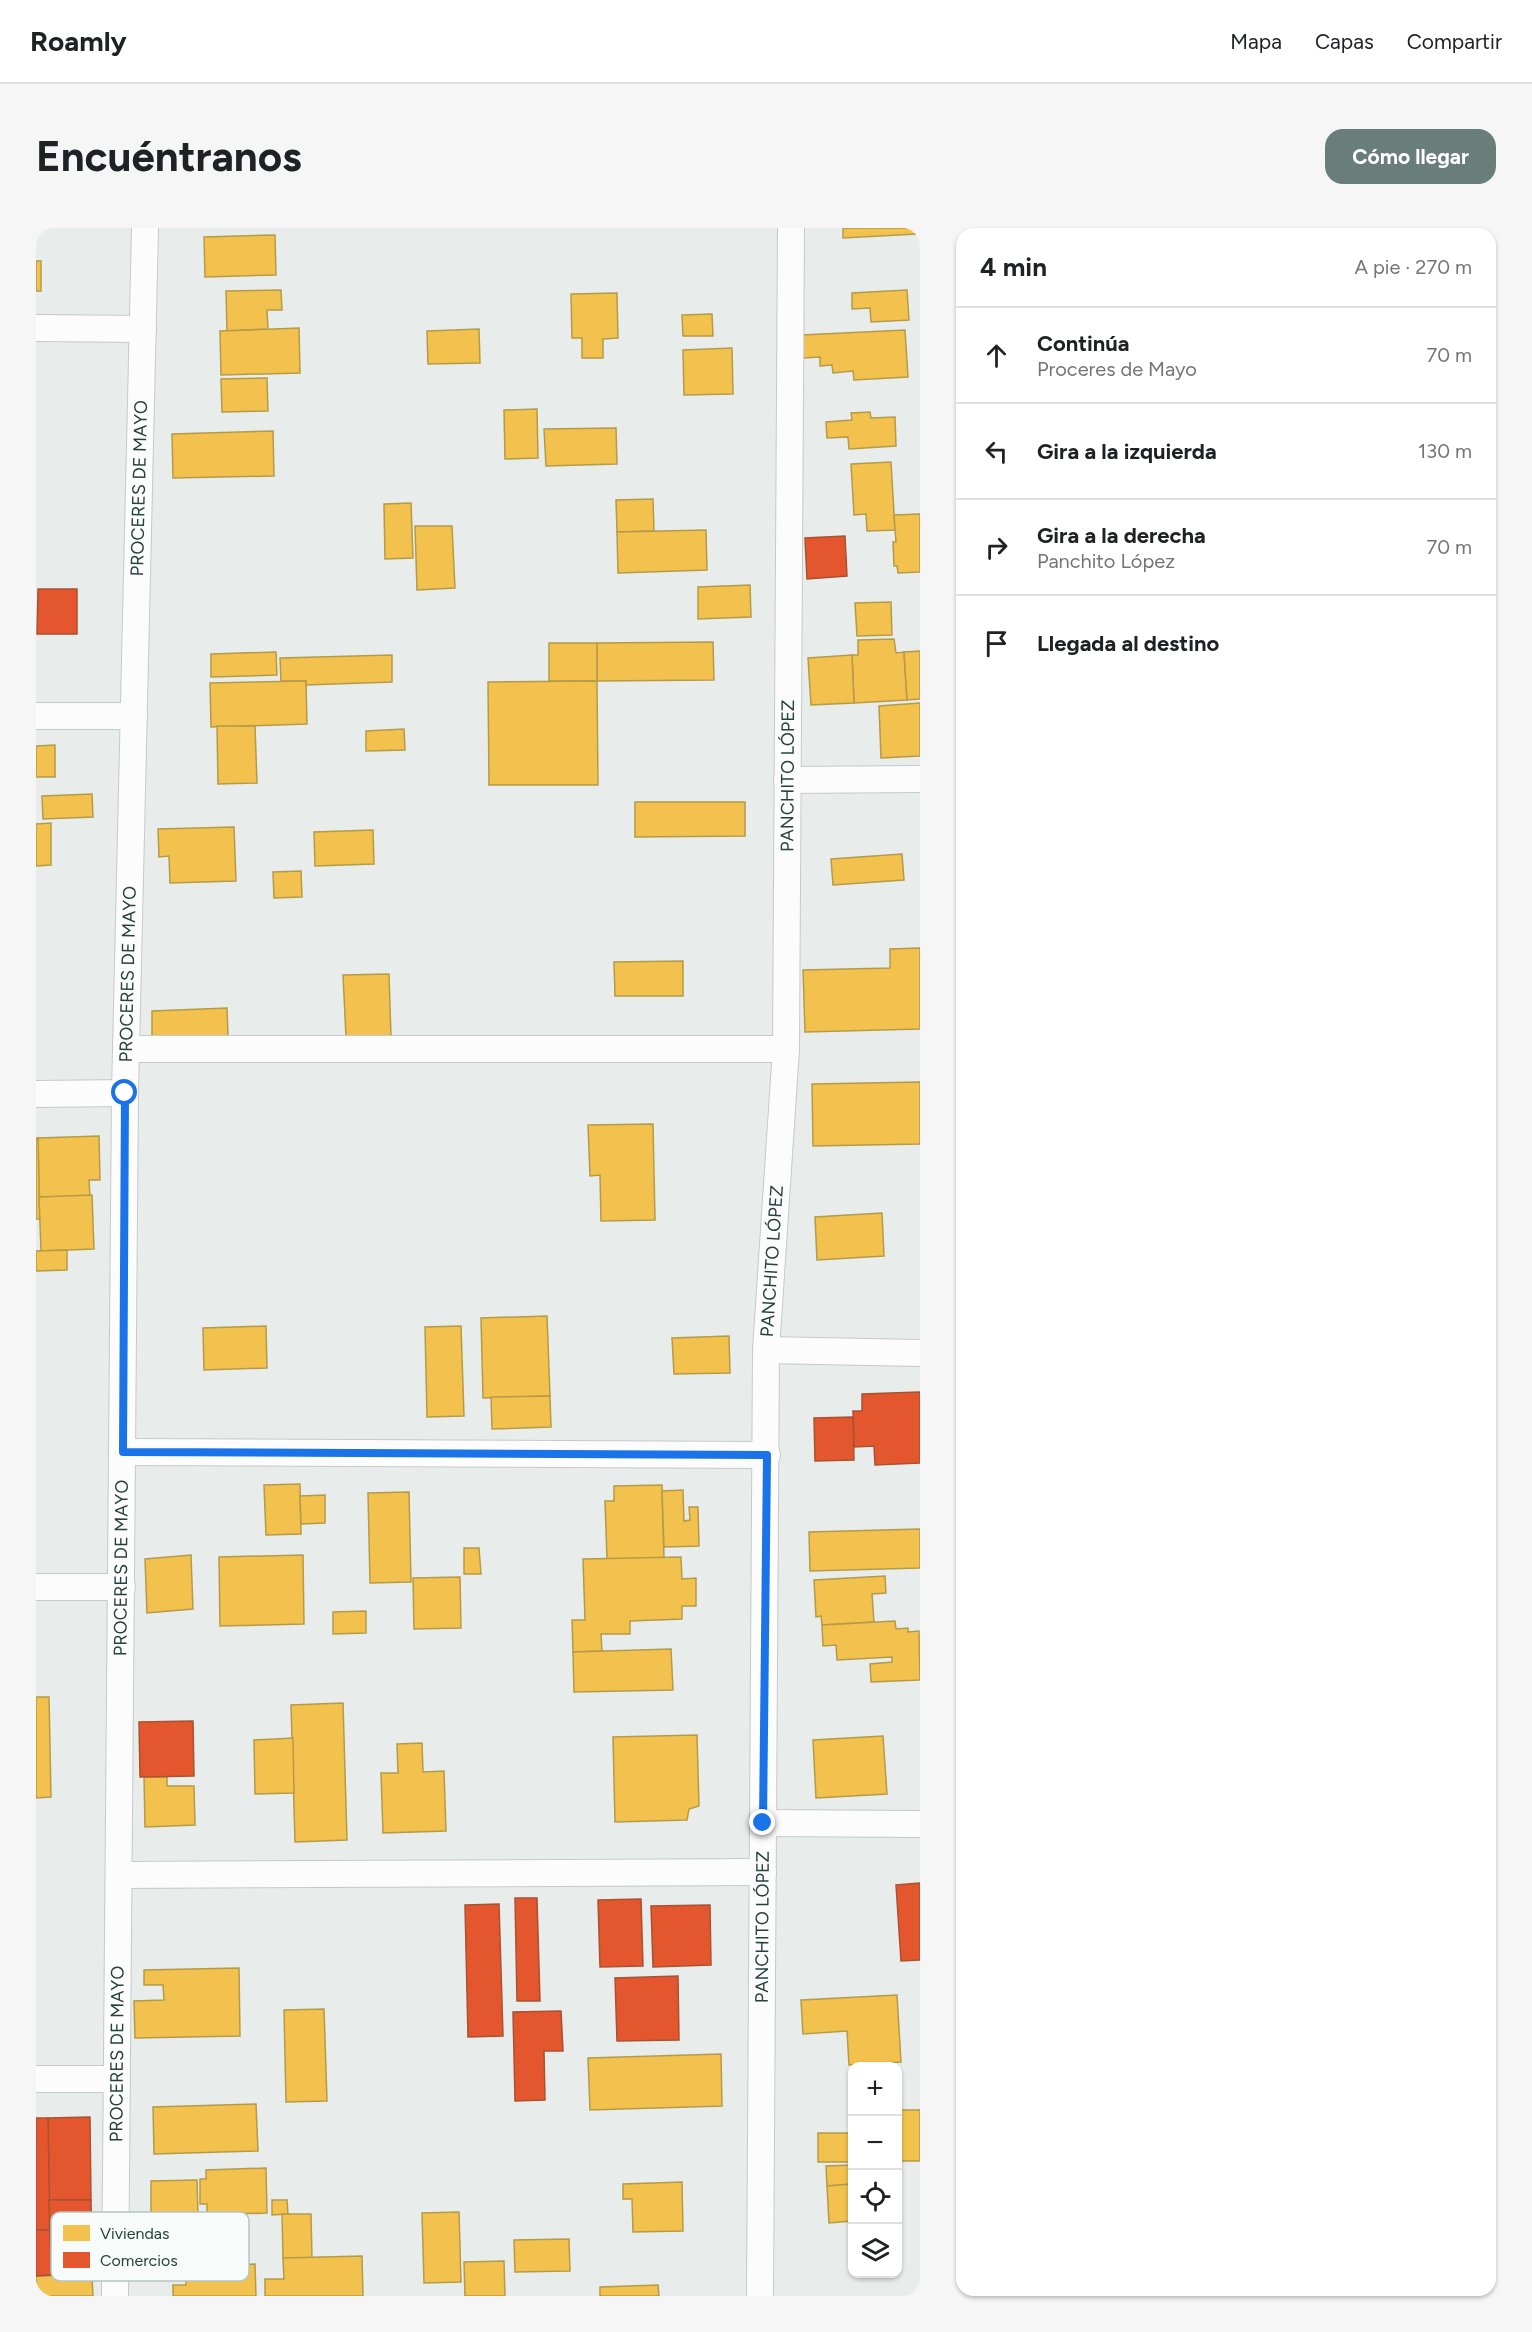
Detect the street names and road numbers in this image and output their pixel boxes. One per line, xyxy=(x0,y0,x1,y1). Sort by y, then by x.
street label: PROCERES DE MAYO xyxy=(126,400,152,577)
street label: PANCHITO LÓPEZ xyxy=(776,699,799,852)
street label: PROCERES DE MAYO xyxy=(115,886,141,1062)
street label: PANCHITO LÓPEZ xyxy=(756,1184,788,1338)
street label: PROCERES DE MAYO xyxy=(109,1480,133,1656)
street label: PANCHITO LÓPEZ xyxy=(751,1851,774,2003)
street label: PROCERES DE MAYO xyxy=(105,1966,129,2142)

